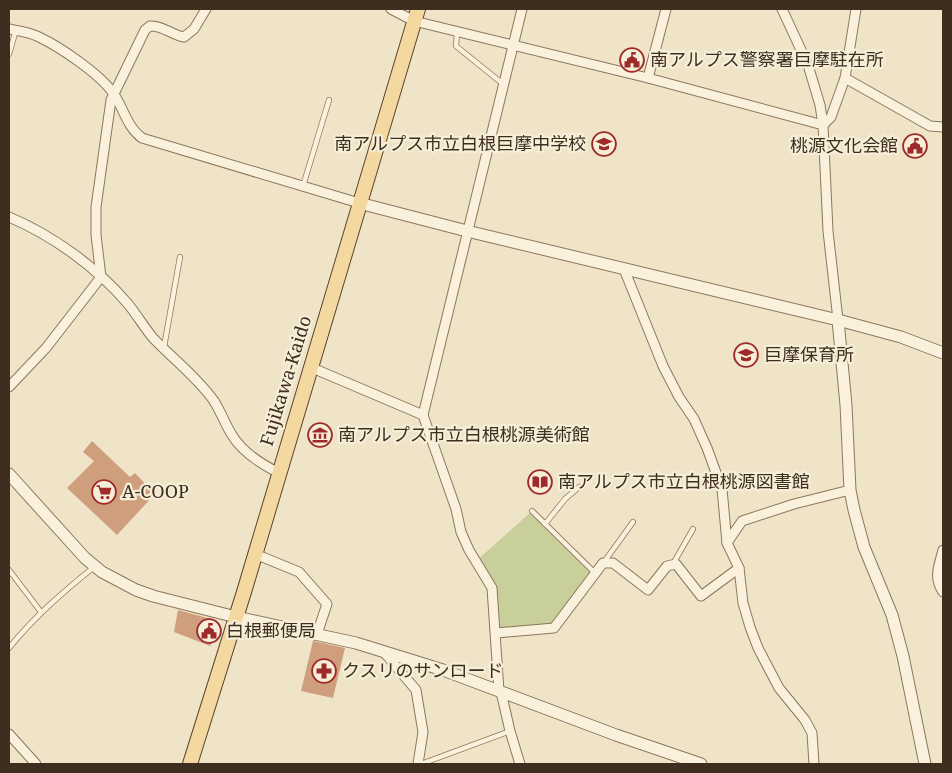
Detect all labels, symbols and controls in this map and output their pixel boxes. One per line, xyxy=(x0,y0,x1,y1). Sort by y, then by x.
public building icon: 南アルプス警察署巨摩駐在所 xyxy=(619,47,645,73)
place label: 南アルプス警察署巨摩駐在所 xyxy=(650,47,884,71)
place label: 南アルプス市立白根巨摩中学校 xyxy=(334,131,586,155)
school or university icon: 南アルプス市立白根巨摩中学校 xyxy=(591,131,617,157)
place label: 桃源文化会館 xyxy=(790,133,898,157)
public building icon: 桃源文化会館 xyxy=(902,133,928,159)
street label: Fujikawa-Kaido xyxy=(254,313,316,449)
school or university icon: 巨摩保育所 xyxy=(733,342,759,368)
place label: 巨摩保育所 xyxy=(764,342,854,366)
museum icon: 南アルプス市立白根桃源美術館 xyxy=(307,422,333,448)
place label: 南アルプス市立白根桃源美術館 xyxy=(338,422,590,446)
library icon: 南アルプス市立白根桃源図書館 xyxy=(527,469,553,495)
place label: 南アルプス市立白根桃源図書館 xyxy=(558,469,810,493)
supermarket icon: A-COOP xyxy=(91,479,117,505)
place label: A-COOP xyxy=(122,479,189,503)
public building icon: 白根郵便局 xyxy=(196,618,222,644)
place label: 白根郵便局 xyxy=(226,618,316,642)
pharmacy icon: クスリのサンロード xyxy=(311,658,337,684)
place label: クスリのサンロード xyxy=(342,658,503,682)

